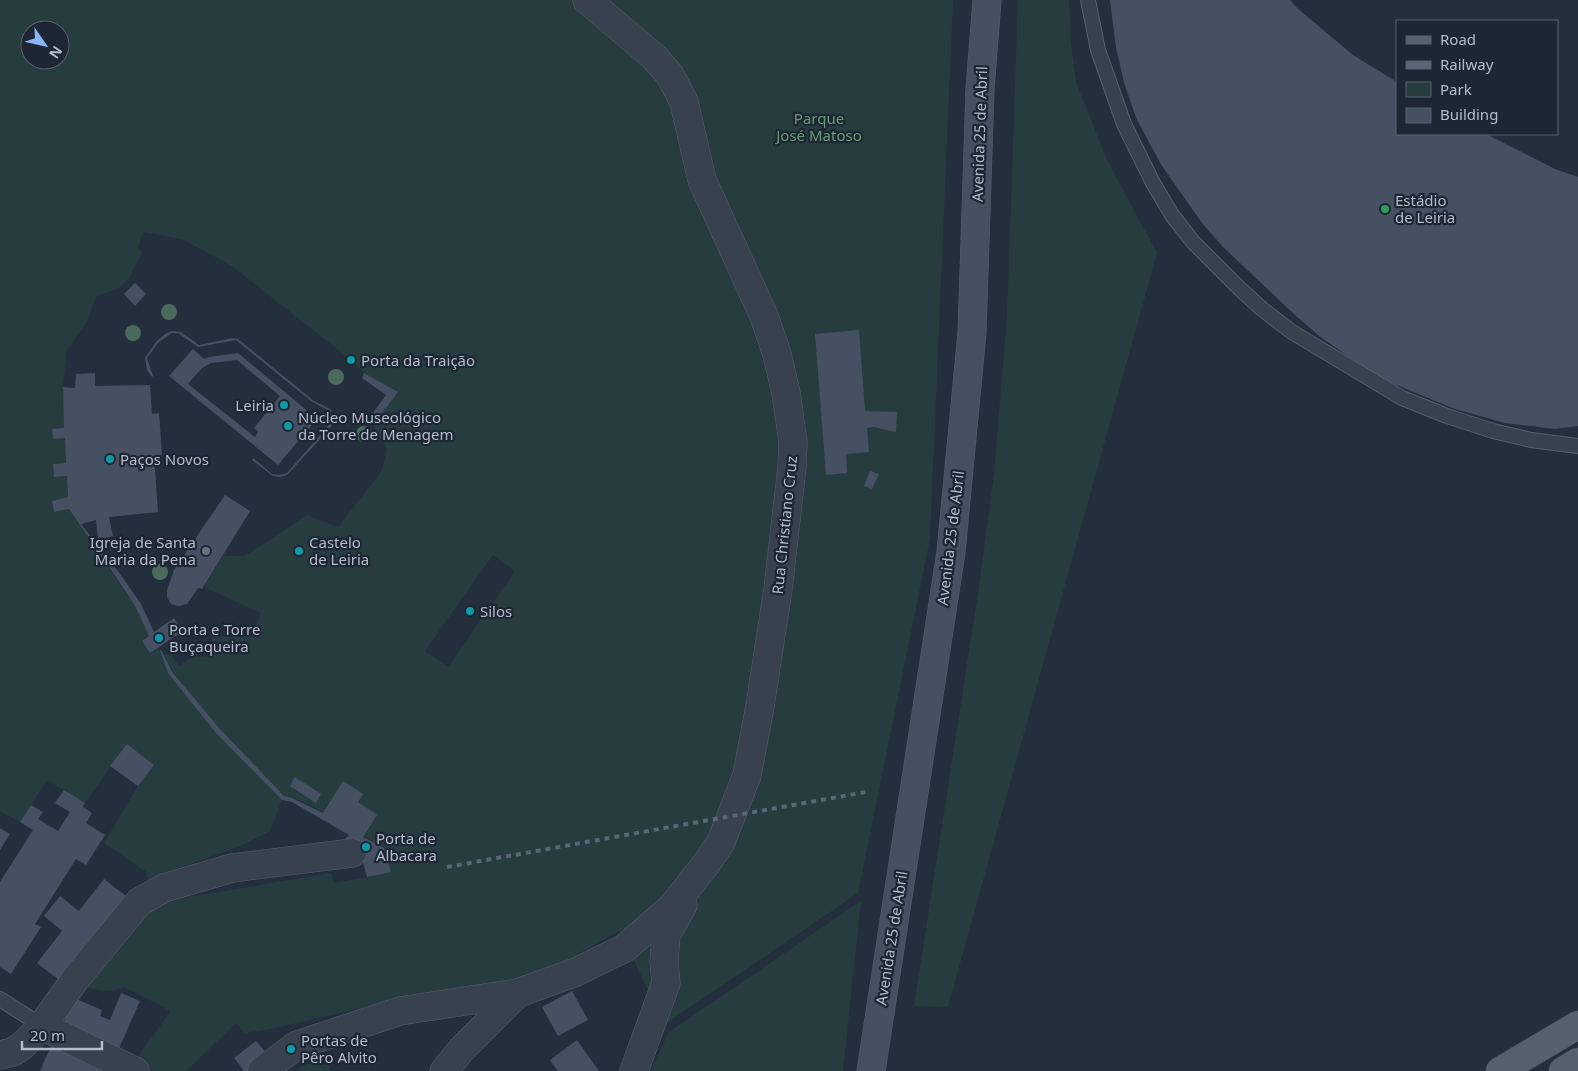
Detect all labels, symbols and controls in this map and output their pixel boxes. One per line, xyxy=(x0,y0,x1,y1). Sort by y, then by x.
north arrow xyxy=(20,20,70,70)
legend xyxy=(1396,20,1558,135)
text: Road xyxy=(1440,29,1476,49)
text: N xyxy=(45,43,67,63)
text: Railway xyxy=(1440,54,1494,74)
street label: Avenida 25 de Abril xyxy=(967,66,991,202)
text: Park xyxy=(1440,79,1472,99)
text: Building xyxy=(1440,104,1498,124)
park label: Parque José Matoso xyxy=(774,108,862,145)
place label: Estádio de Leiria xyxy=(1395,190,1455,227)
marker: Estádio de Leiria xyxy=(1379,203,1391,215)
place label: Porta da Traição xyxy=(361,350,475,370)
marker: Porta da Traição xyxy=(345,354,357,366)
place label: Leiria xyxy=(235,395,274,415)
marker: Leiria xyxy=(278,399,290,411)
place label: Núcleo Museológico da Torre de Menagem xyxy=(298,407,453,444)
marker: Núcleo Museológico da Torre de Menagem xyxy=(282,420,294,432)
place label: Paços Novos xyxy=(120,449,209,469)
marker: Paços Novos xyxy=(104,453,116,465)
street label: Rua Christiano Cruz xyxy=(767,455,801,595)
street label: Avenida 25 de Abril xyxy=(932,469,968,607)
place label: Igreja de Santa Maria da Pena xyxy=(90,532,196,569)
place label: Castelo de Leiria xyxy=(309,532,369,569)
marker: Igreja de Santa Maria da Pena xyxy=(200,545,212,557)
marker: Castelo de Leiria xyxy=(293,545,305,557)
place label: Silos xyxy=(480,601,512,621)
marker: Silos xyxy=(464,605,476,617)
place label: Porta e Torre Buçaqueira xyxy=(169,619,260,656)
marker: Porta e Torre Buçaqueira xyxy=(153,632,165,644)
place label: Porta de Albacara xyxy=(376,828,437,865)
marker: Porta de Albacara xyxy=(360,841,372,853)
street label: Avenida 25 de Abril xyxy=(871,869,911,1007)
scale bar xyxy=(22,1018,102,1050)
text: 20 m xyxy=(30,1025,65,1045)
place label: Portas de Pêro Alvito xyxy=(301,1030,377,1067)
marker: Portas de Pêro Alvito xyxy=(285,1043,297,1055)

